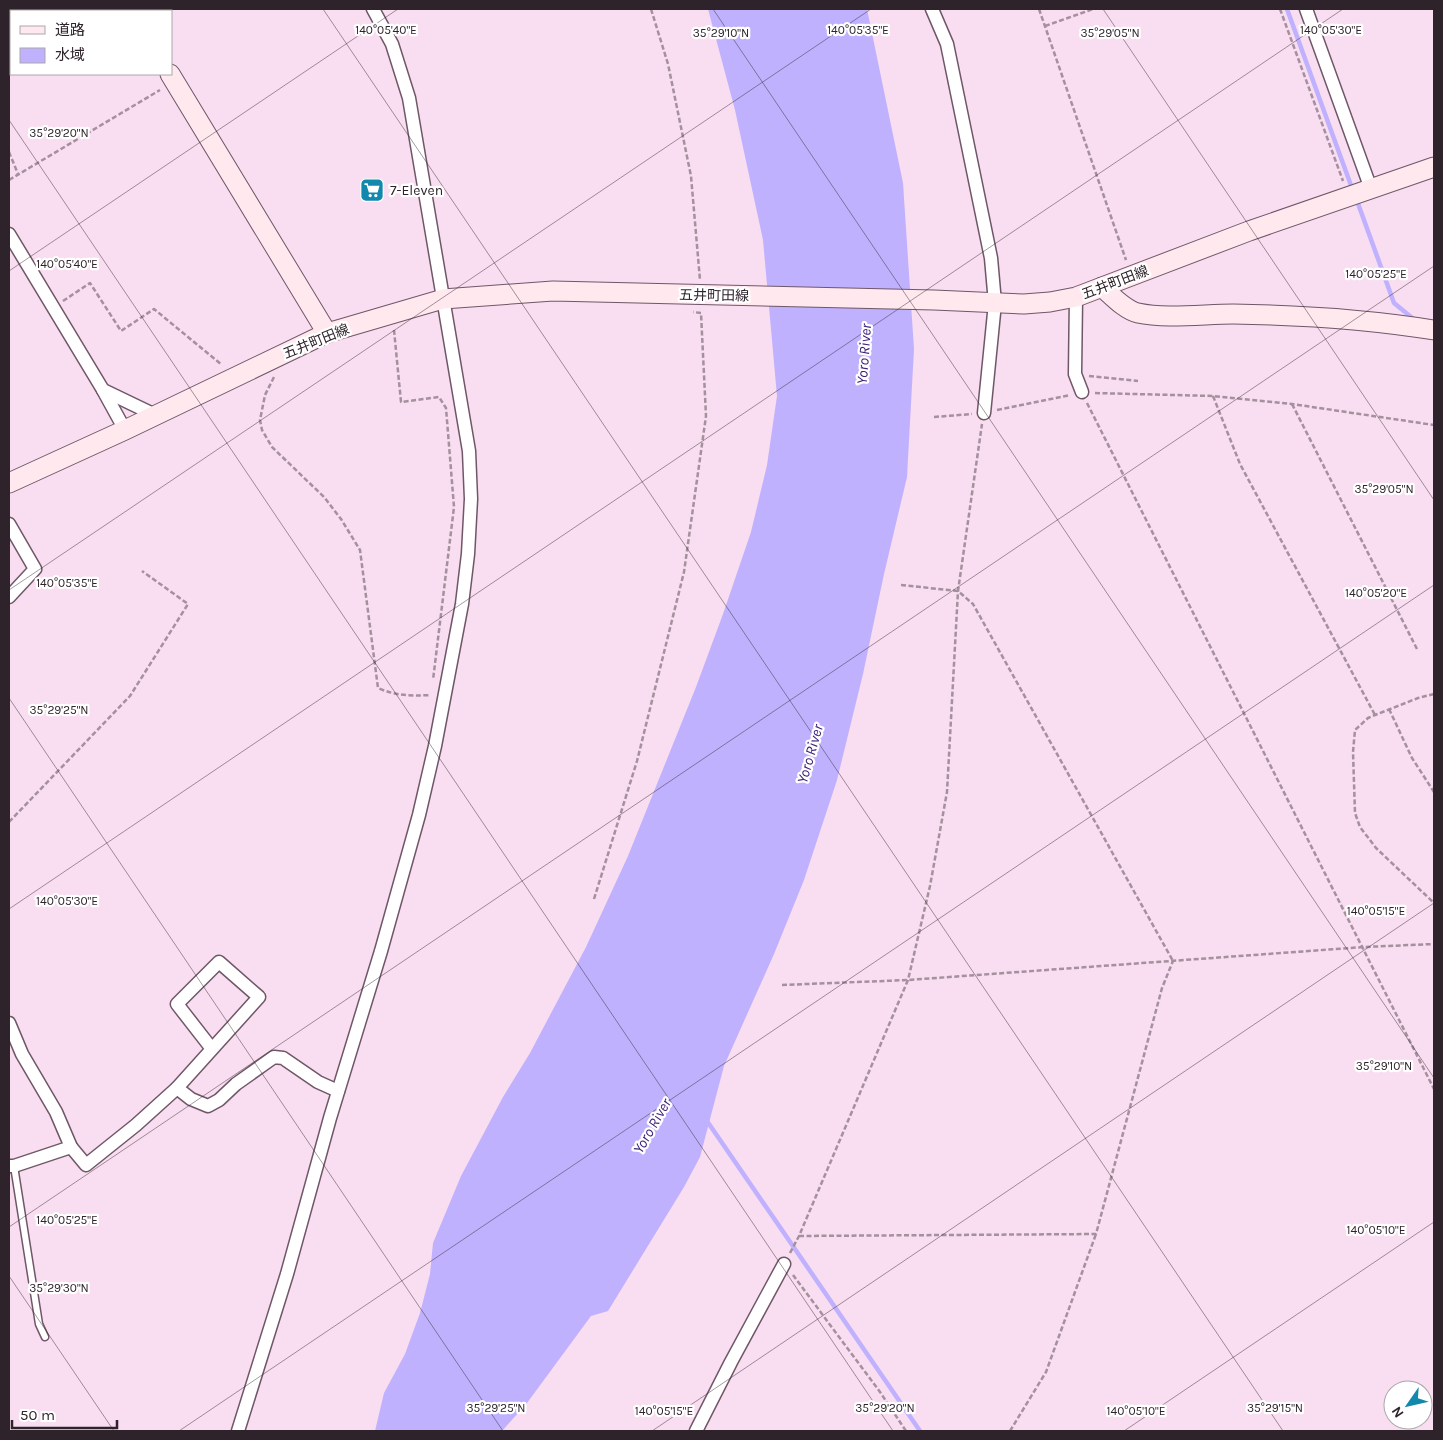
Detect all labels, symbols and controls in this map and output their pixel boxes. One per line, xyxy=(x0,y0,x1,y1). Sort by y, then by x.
legend xyxy=(10,10,172,75)
text: 道路 xyxy=(55,21,85,39)
text: 140°05'40"E xyxy=(355,23,417,37)
text: 140°05'35"E xyxy=(827,23,889,37)
text: 140°05'30"E xyxy=(1300,23,1362,37)
text: 35°29'10"N xyxy=(693,26,749,40)
text: 35°29'05"N xyxy=(1080,26,1140,40)
text: 水域 xyxy=(55,46,85,64)
text: 35°29'20"N xyxy=(29,126,89,140)
supermarket icon: 7-Eleven xyxy=(359,177,385,203)
place label: 7-Eleven xyxy=(390,182,443,199)
text: 140°05'40"E xyxy=(36,257,98,271)
street label: 五井町田線 xyxy=(1079,262,1151,303)
text: 140°05'25"E xyxy=(1345,267,1407,281)
street label: 五井町田線 xyxy=(679,286,749,305)
street label: 五井町田線 xyxy=(281,320,352,362)
water label: Yoro River xyxy=(853,322,875,385)
text: 35°29'05"N xyxy=(1354,482,1414,496)
text: 140°05'35"E xyxy=(36,576,98,590)
text: 140°05'20"E xyxy=(1345,586,1407,600)
text: 35°29'25"N xyxy=(29,703,89,717)
water label: Yoro River xyxy=(793,721,827,786)
text: 140°05'30"E xyxy=(36,894,98,908)
text: 140°05'15"E xyxy=(1347,904,1405,918)
text: 35°29'10"N xyxy=(1356,1059,1412,1073)
water label: Yoro River xyxy=(629,1094,675,1157)
text: 140°05'25"E xyxy=(36,1213,98,1227)
text: 140°05'10"E xyxy=(1347,1223,1405,1237)
text: 35°29'30"N xyxy=(29,1281,89,1295)
north arrow xyxy=(1383,1380,1433,1430)
scale bar xyxy=(12,1398,118,1430)
text: 35°29'25"N xyxy=(466,1401,526,1415)
text: 35°29'20"N xyxy=(855,1401,915,1415)
text: 35°29'15"N xyxy=(1247,1401,1303,1415)
text: N xyxy=(1388,1403,1407,1421)
text: 140°05'15"E xyxy=(635,1404,693,1418)
text: 140°05'10"E xyxy=(1107,1404,1165,1418)
text: 50 m xyxy=(20,1406,55,1424)

